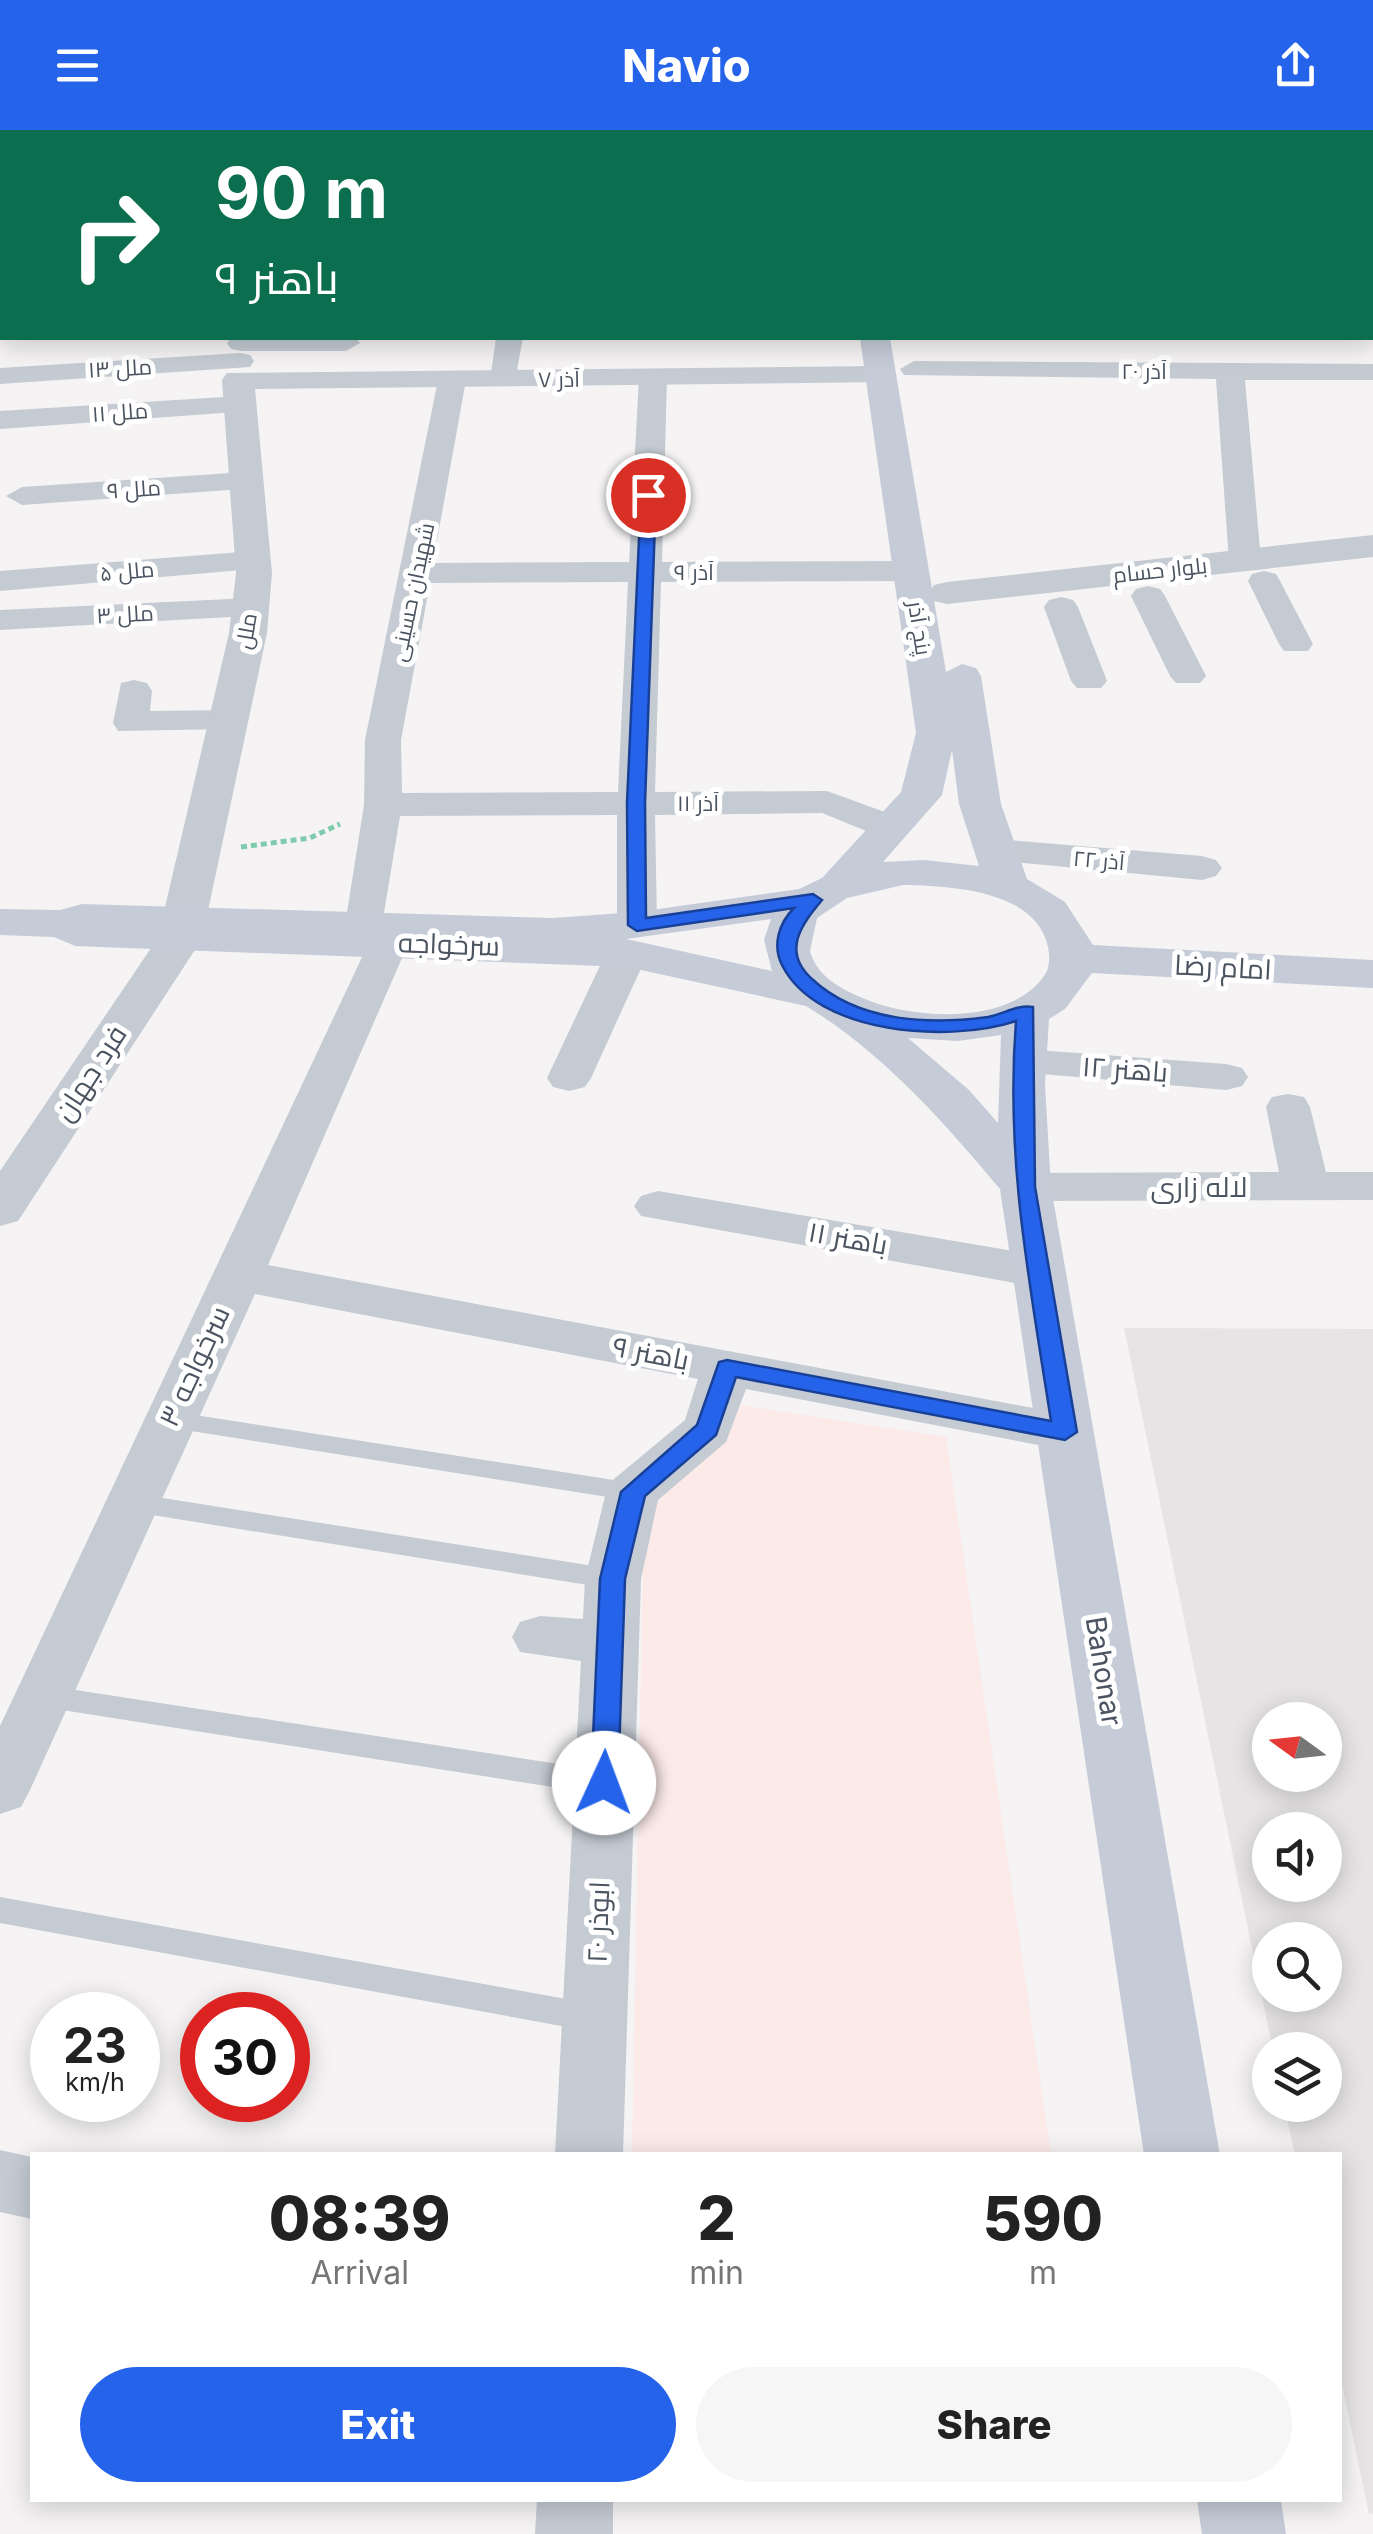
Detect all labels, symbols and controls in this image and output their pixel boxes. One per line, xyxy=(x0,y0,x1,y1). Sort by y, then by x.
icon: menu xyxy=(50,38,105,93)
text: Navio xyxy=(622,38,751,93)
icon: share xyxy=(1268,38,1323,93)
text: 90 m xyxy=(215,150,388,235)
icon: right xyxy=(50,170,180,300)
text: ۹ باهنر xyxy=(215,250,339,305)
street label: ملل ۱۳ xyxy=(87,353,153,384)
street label: ۲۰ آذر xyxy=(1121,358,1167,384)
street label: آذر ۷ xyxy=(538,366,580,392)
street label: ۱۱ ملل xyxy=(91,397,149,428)
pin xyxy=(606,453,691,538)
icon: arrive xyxy=(621,468,676,523)
street label: ملل ۹ xyxy=(106,474,162,505)
street label: شهیدان حسینی xyxy=(385,520,440,664)
street label: بلوار حسام xyxy=(1112,552,1209,591)
street label: ملل ۵ xyxy=(99,556,155,587)
street label: ۹ آذر xyxy=(674,559,714,585)
street label: پنج آذر xyxy=(901,597,937,657)
street label: ملل ۳ xyxy=(96,600,154,629)
street label: ملل xyxy=(230,611,263,651)
street label: آذر ۱۱ xyxy=(677,790,719,816)
street label: ۲۲ آذر xyxy=(1072,845,1126,875)
street label: سرخواجه xyxy=(397,925,501,963)
street label: امام رضا xyxy=(1173,947,1273,990)
street label: فرد جهان xyxy=(46,1019,134,1127)
street label: ۱۲ باهنر xyxy=(1081,1049,1169,1089)
street label: لاله زاری xyxy=(1150,1170,1248,1204)
street label: باهنر ۱۱ xyxy=(806,1214,890,1262)
street label: سرخواجه ۳ xyxy=(151,1300,237,1432)
street label: ۹ باهنر xyxy=(610,1329,692,1377)
street label: Bahonar xyxy=(1079,1614,1129,1728)
north arrow xyxy=(1252,1702,1342,1792)
map controls xyxy=(1252,1702,1342,2122)
position arrow xyxy=(552,1731,656,1835)
button: sound xyxy=(1252,1812,1342,1902)
street label: ابوذر ۲۰ xyxy=(580,1881,616,1963)
button: search xyxy=(1252,1922,1342,2012)
speed limit sign: 30 xyxy=(180,1992,310,2122)
text: 23 xyxy=(63,2015,127,2075)
button: layers xyxy=(1252,2032,1342,2122)
text: km/h xyxy=(65,2067,125,2097)
text: 08:39 xyxy=(269,2182,450,2254)
text: 2 xyxy=(697,2182,736,2254)
text: 590 xyxy=(983,2182,1103,2254)
text: Arrival xyxy=(310,2253,409,2292)
text: min xyxy=(689,2253,744,2292)
text: m xyxy=(1029,2253,1057,2292)
button: Exit xyxy=(80,2367,676,2482)
button: Share xyxy=(696,2367,1292,2482)

